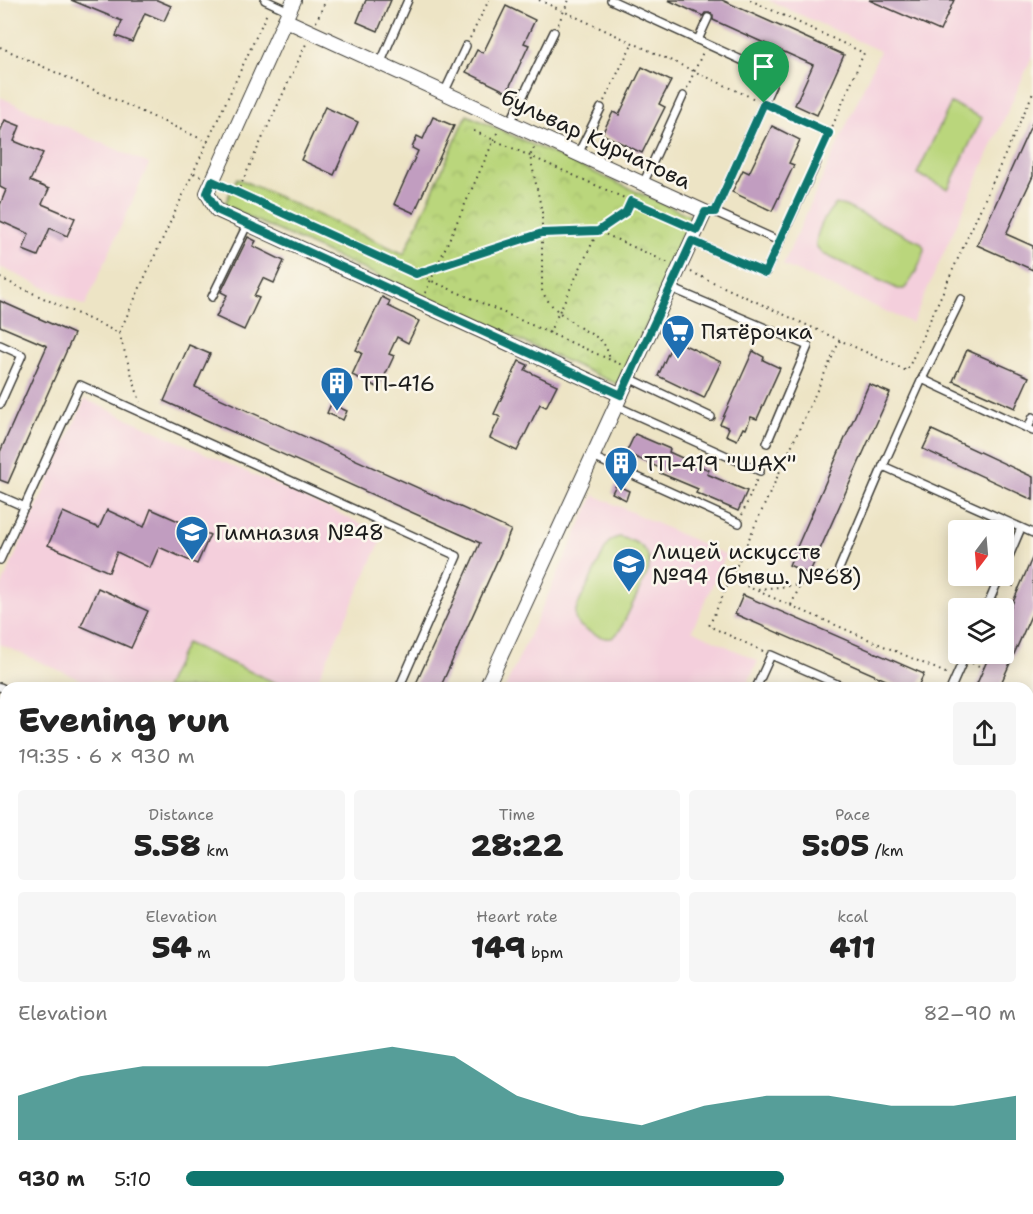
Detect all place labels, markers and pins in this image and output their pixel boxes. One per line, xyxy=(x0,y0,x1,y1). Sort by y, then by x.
pin xyxy=(738,41,789,103)
supermarket icon: Пятёрочка xyxy=(660,313,696,360)
place label: Пятёрочка xyxy=(701,317,813,346)
building icon: ТП-416 xyxy=(319,365,355,412)
place label: ТП-416 xyxy=(360,369,435,398)
building icon: ТП-419 "ШАХ" xyxy=(603,445,639,492)
place label: ТП-419 "ШАХ" xyxy=(644,449,797,478)
school or university icon: Гимназия №48 xyxy=(174,514,210,561)
place label: Гимназия №48 xyxy=(215,518,384,547)
place label: Лицей искусств №94 (бывш. №68) xyxy=(652,537,861,591)
school or university icon: Лицей искусств №94 (бывш. №68) xyxy=(611,546,647,593)

